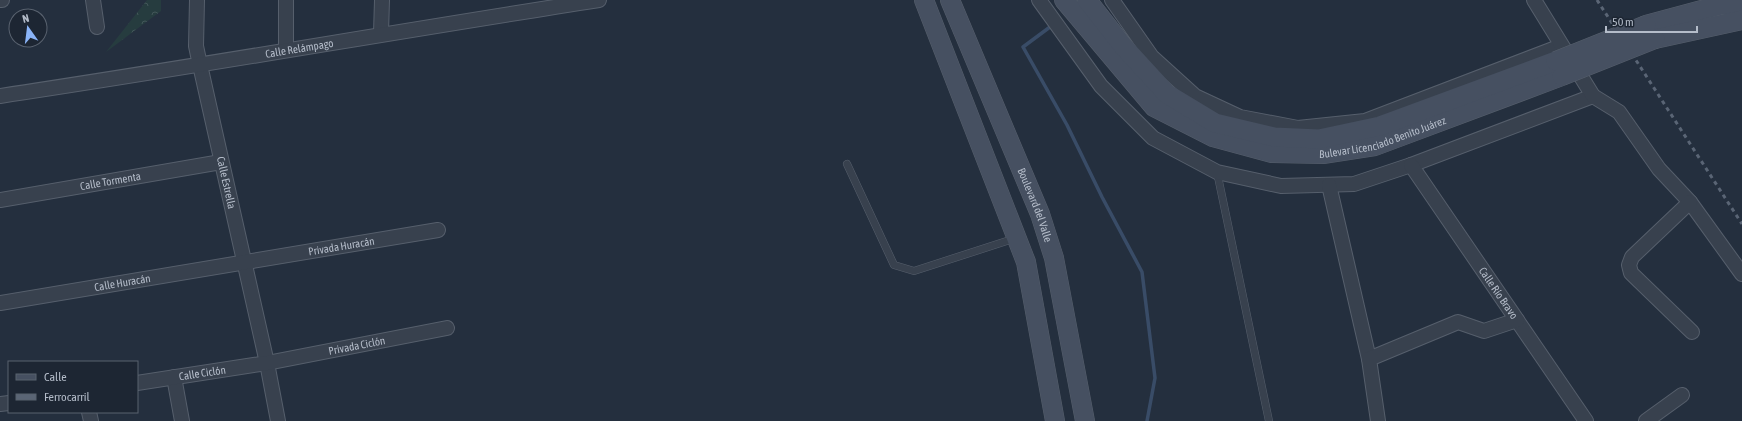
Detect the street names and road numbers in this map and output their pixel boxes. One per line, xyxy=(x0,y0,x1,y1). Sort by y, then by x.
street label: Calle Relámpago xyxy=(264,37,334,60)
street label: Bulevar Licenciado Benito Juárez xyxy=(1319,114,1447,160)
street label: Calle Estrella xyxy=(215,155,238,210)
street label: Boulevard del Valle xyxy=(1015,166,1055,244)
street label: Calle Tormenta xyxy=(79,170,142,192)
street label: Privada Huracán xyxy=(307,235,375,258)
street label: Calle Río Bravo xyxy=(1477,265,1520,321)
street label: Calle Huracán xyxy=(93,272,151,293)
street label: Privada Ciclón xyxy=(327,334,386,357)
street label: Calle Ciclón xyxy=(178,363,226,382)

